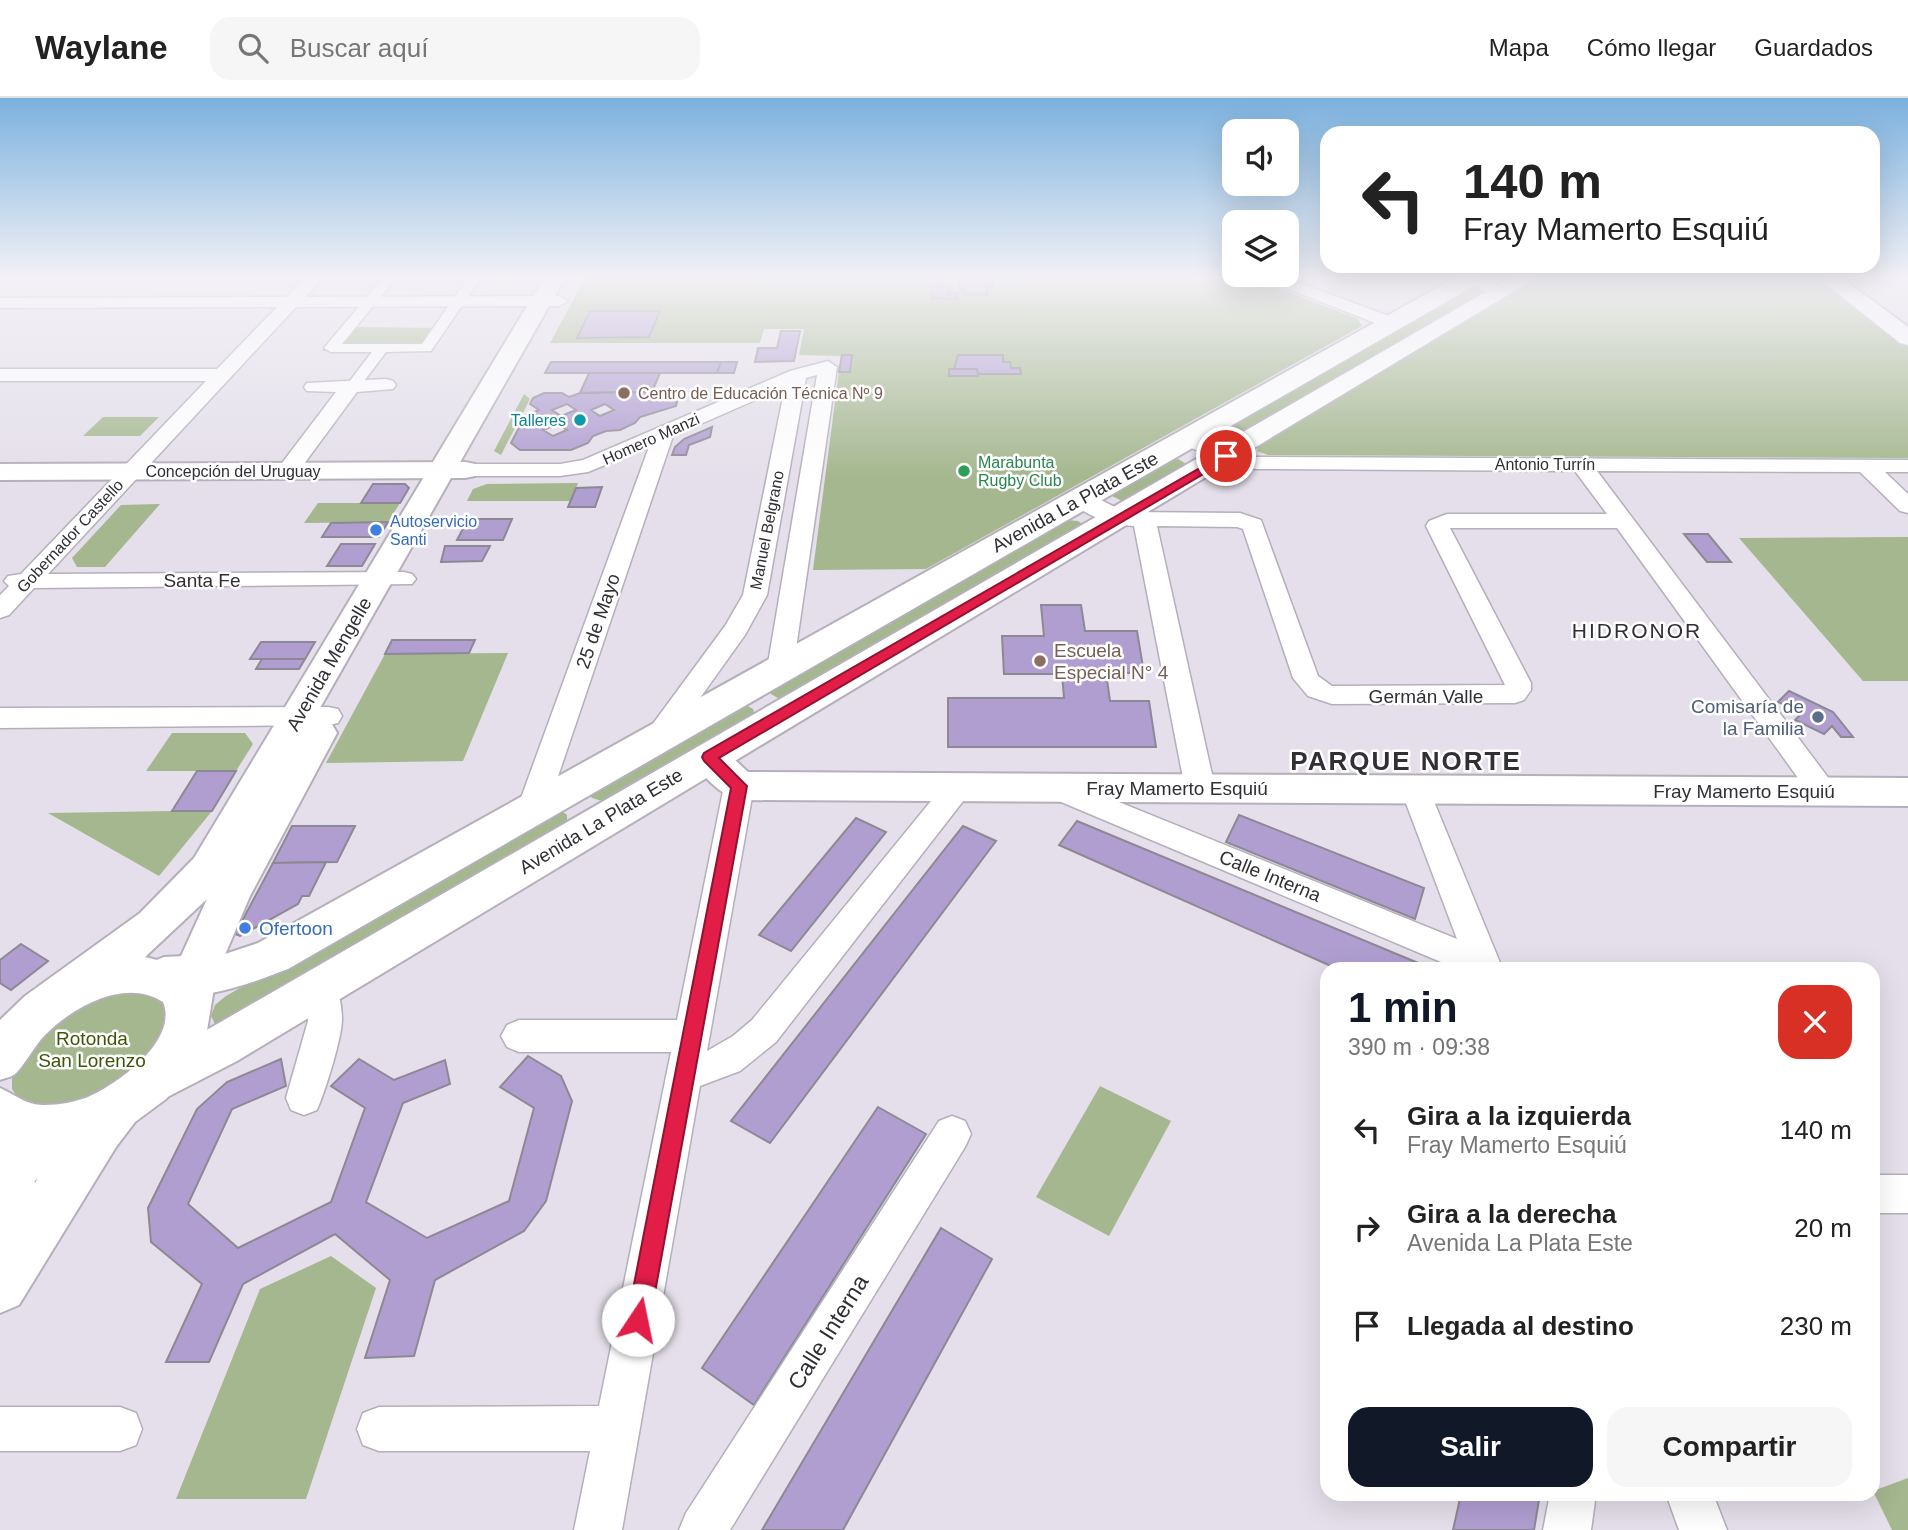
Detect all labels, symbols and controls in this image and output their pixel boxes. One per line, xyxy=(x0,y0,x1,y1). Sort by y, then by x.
search box xyxy=(210,17,700,80)
text: Waylane xyxy=(35,29,168,66)
icon: search xyxy=(234,29,272,67)
text: Buscar aquí xyxy=(290,33,428,63)
text: Mapa xyxy=(1489,34,1549,61)
text: Cómo llegar xyxy=(1587,34,1716,61)
text: Guardados xyxy=(1754,34,1873,61)
map controls xyxy=(1222,119,1299,287)
button: sound xyxy=(1222,119,1299,196)
icon: left xyxy=(1348,154,1439,245)
text: 140 m xyxy=(1463,154,1602,208)
button: layers xyxy=(1222,210,1299,287)
text: Fray Mamerto Esquiú xyxy=(1463,211,1769,247)
marker: Centro de Educación Técnica Nº 9 xyxy=(616,385,632,401)
place label: Centro de Educación Técnica Nº 9 xyxy=(638,385,883,402)
street label: Homero Manzi xyxy=(600,410,702,468)
place label: Talleres xyxy=(511,412,566,429)
marker: Talleres xyxy=(572,412,588,428)
pin xyxy=(1196,426,1256,486)
icon: arrive xyxy=(1207,437,1245,475)
street label: Avenida La Plata Este xyxy=(988,448,1162,556)
place label: Marabunta Rugby Club xyxy=(978,454,1062,489)
street label: Antonio Turrín xyxy=(1495,456,1595,473)
street label: Concepción del Uruguay xyxy=(145,463,321,480)
marker: Marabunta Rugby Club xyxy=(956,463,972,479)
street label: Manuel Belgrano xyxy=(747,469,787,591)
street label: Gobernador Castello xyxy=(13,476,127,596)
place label: Autoservicio Santi xyxy=(390,513,477,548)
marker: Autoservicio Santi xyxy=(368,522,384,538)
street label: Santa Fe xyxy=(163,570,241,591)
street label: 25 de Mayo xyxy=(572,571,624,671)
street label: Avenida Mengelle xyxy=(282,593,376,735)
district label: HIDRONOR xyxy=(1572,619,1702,642)
place label: Escuela Especial N° 4 xyxy=(1054,640,1169,683)
marker: Escuela Especial N° 4 xyxy=(1032,653,1048,669)
street label: Germán Valle xyxy=(1369,686,1483,707)
place label: Comisaría de la Familia xyxy=(1691,696,1804,739)
marker: Comisaría de la Familia xyxy=(1810,709,1826,725)
district label: PARQUE NORTE xyxy=(1290,746,1522,776)
street label: Avenida La Plata Este xyxy=(516,764,686,878)
street label: Fray Mamerto Esquiú xyxy=(1086,778,1268,799)
street label: Fray Mamerto Esquiú xyxy=(1653,781,1835,802)
street label: Calle Interna xyxy=(1216,846,1324,906)
place label: Ofertoon xyxy=(259,918,333,939)
marker: Ofertoon xyxy=(237,920,253,936)
text: 1 min xyxy=(1348,984,1458,1031)
button: close xyxy=(1778,985,1852,1059)
park label: Rotonda San Lorenzo xyxy=(38,1028,146,1071)
text: 390 m · 09:38 xyxy=(1348,1034,1490,1060)
text: Gira a la izquierda xyxy=(1407,1101,1631,1131)
icon: left xyxy=(1348,1111,1386,1149)
text: 140 m xyxy=(1780,1115,1852,1145)
text: Fray Mamerto Esquiú xyxy=(1407,1132,1627,1158)
text: Gira a la derecha xyxy=(1407,1199,1617,1229)
icon: right xyxy=(1348,1209,1386,1247)
text: 20 m xyxy=(1794,1213,1852,1243)
text: Avenida La Plata Este xyxy=(1407,1230,1633,1256)
street label: Calle Interna xyxy=(782,1270,874,1394)
position arrow xyxy=(601,1283,675,1357)
icon: arrive xyxy=(1348,1307,1386,1345)
text: Llegada al destino xyxy=(1407,1311,1634,1341)
text: 230 m xyxy=(1780,1311,1852,1341)
button: Salir xyxy=(1348,1407,1593,1487)
button: Compartir xyxy=(1607,1407,1852,1487)

